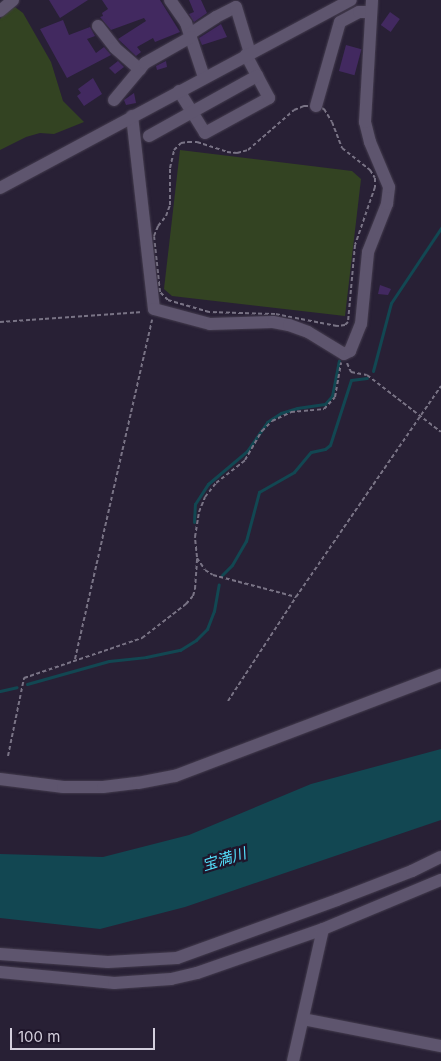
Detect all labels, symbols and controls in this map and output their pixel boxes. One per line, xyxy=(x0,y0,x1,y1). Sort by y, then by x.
water label: 宝満川 xyxy=(200,844,248,874)
scale bar xyxy=(12,1018,158,1050)
text: 100 m xyxy=(18,1027,60,1046)

